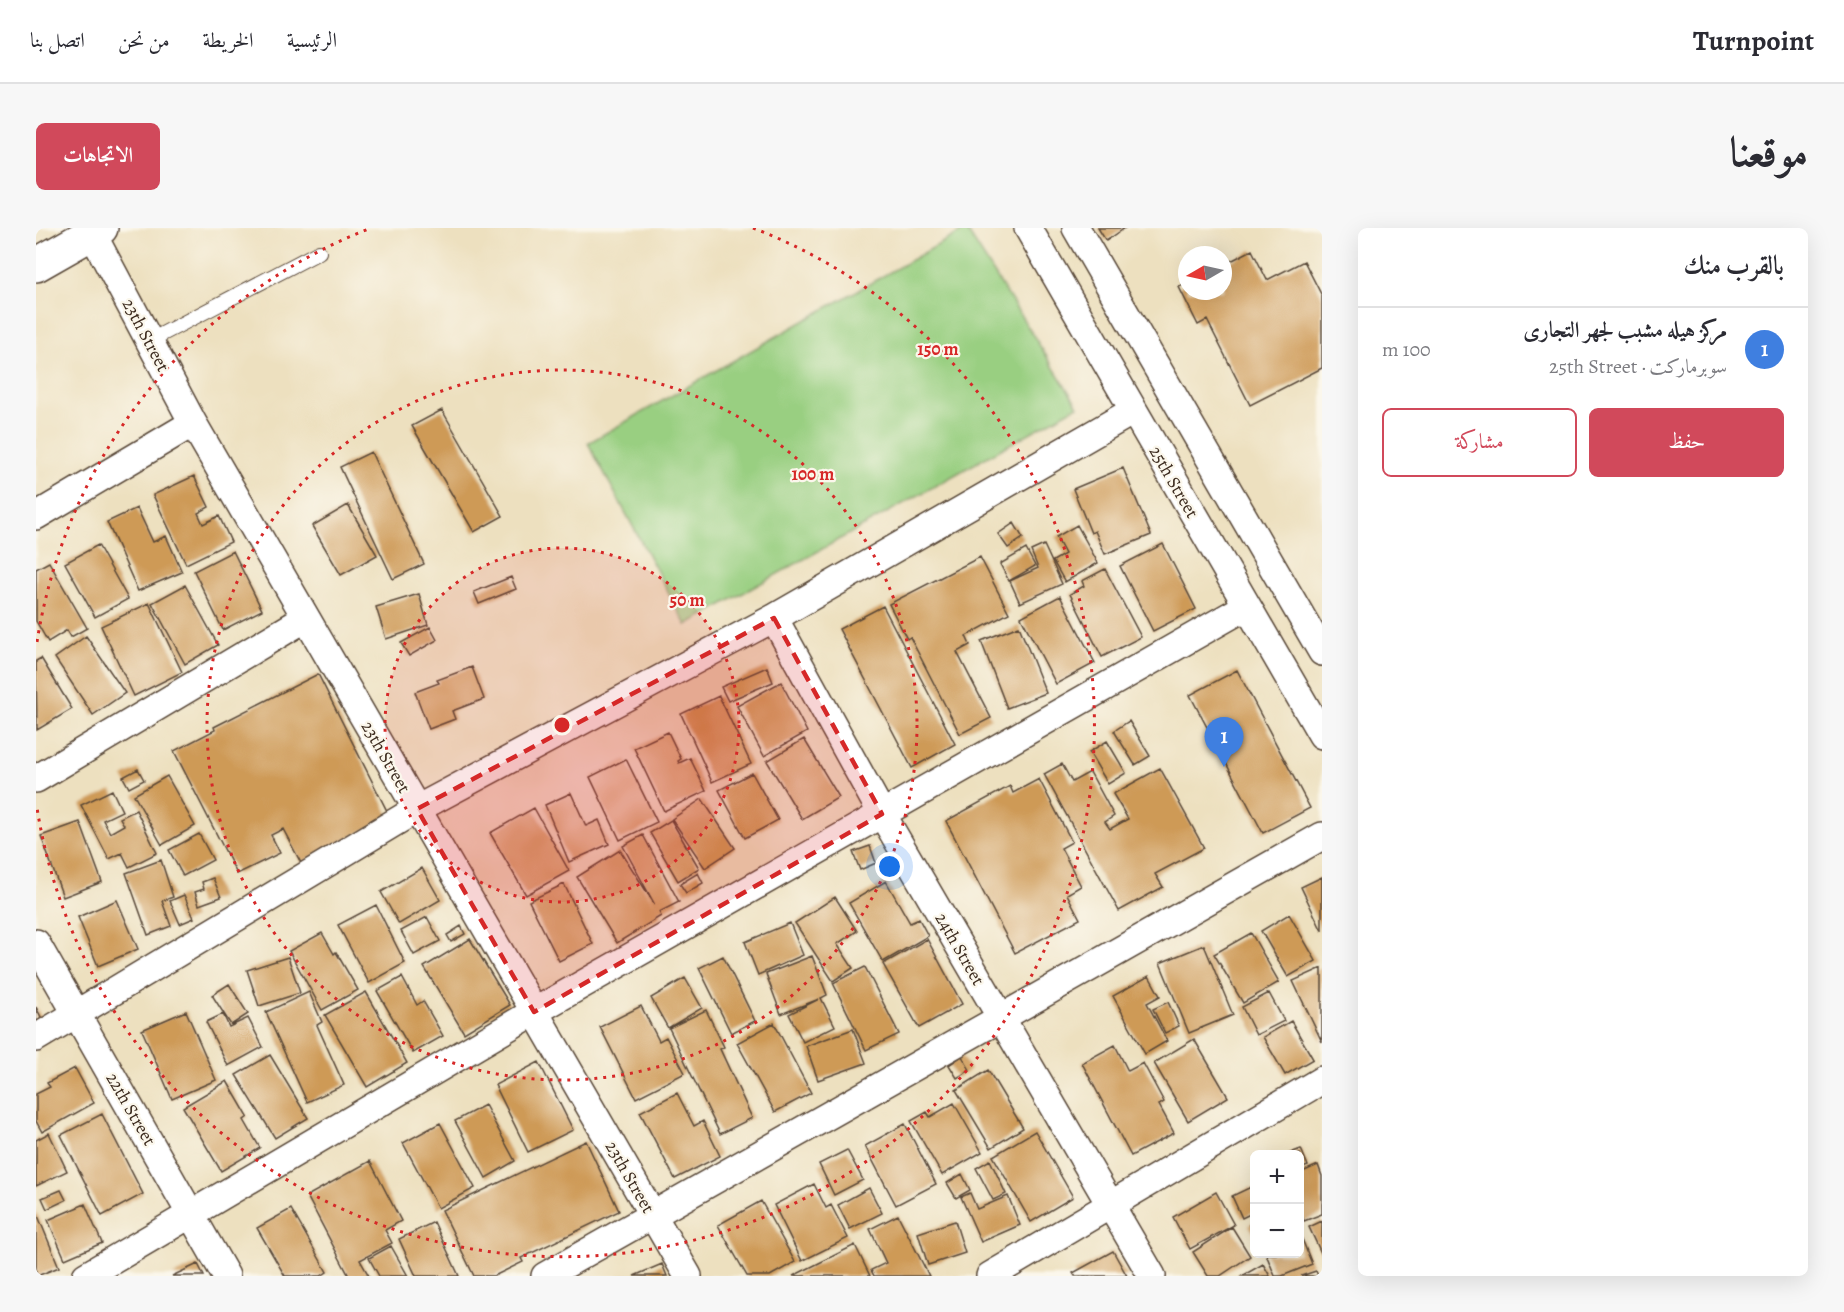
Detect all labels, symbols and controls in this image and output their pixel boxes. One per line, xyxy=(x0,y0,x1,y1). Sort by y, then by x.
text: Turnpoint xyxy=(1693,22,1814,60)
text: اتصل بنا xyxy=(30,26,85,54)
text: من نحن xyxy=(118,26,170,54)
text: الخريطة xyxy=(203,26,254,54)
text: الرئيسية xyxy=(287,26,337,54)
button: الاتجاهات xyxy=(36,123,160,190)
text: موقعنا xyxy=(1730,123,1808,180)
north arrow xyxy=(1178,246,1232,300)
text: بالقرب منك xyxy=(1683,248,1784,283)
street label: 23th Street xyxy=(117,294,175,376)
text: مركز هيله مشبب لجهر التجارى xyxy=(1523,315,1727,345)
text: 100 m xyxy=(1382,336,1431,363)
text: 1 xyxy=(1761,336,1768,363)
text: 150 m xyxy=(917,337,959,361)
text: سوبرماركت · 25th Street xyxy=(1549,353,1727,380)
button: مشاركة xyxy=(1382,408,1577,477)
button: حفظ xyxy=(1589,408,1784,477)
street label: 25th Street xyxy=(1144,442,1204,523)
text: 100 m xyxy=(792,462,834,486)
text: 50 m xyxy=(670,588,704,612)
centre of rings xyxy=(552,715,572,735)
street label: 23th Street xyxy=(356,717,416,797)
pin: 1 xyxy=(1204,718,1244,767)
your location xyxy=(875,852,904,881)
street label: 24th Street xyxy=(930,908,990,990)
street label: 22th Street xyxy=(100,1068,162,1150)
street label: 23th Street xyxy=(600,1137,660,1217)
map controls xyxy=(1250,1150,1304,1258)
button: + xyxy=(1250,1150,1304,1204)
button: − xyxy=(1250,1204,1304,1258)

